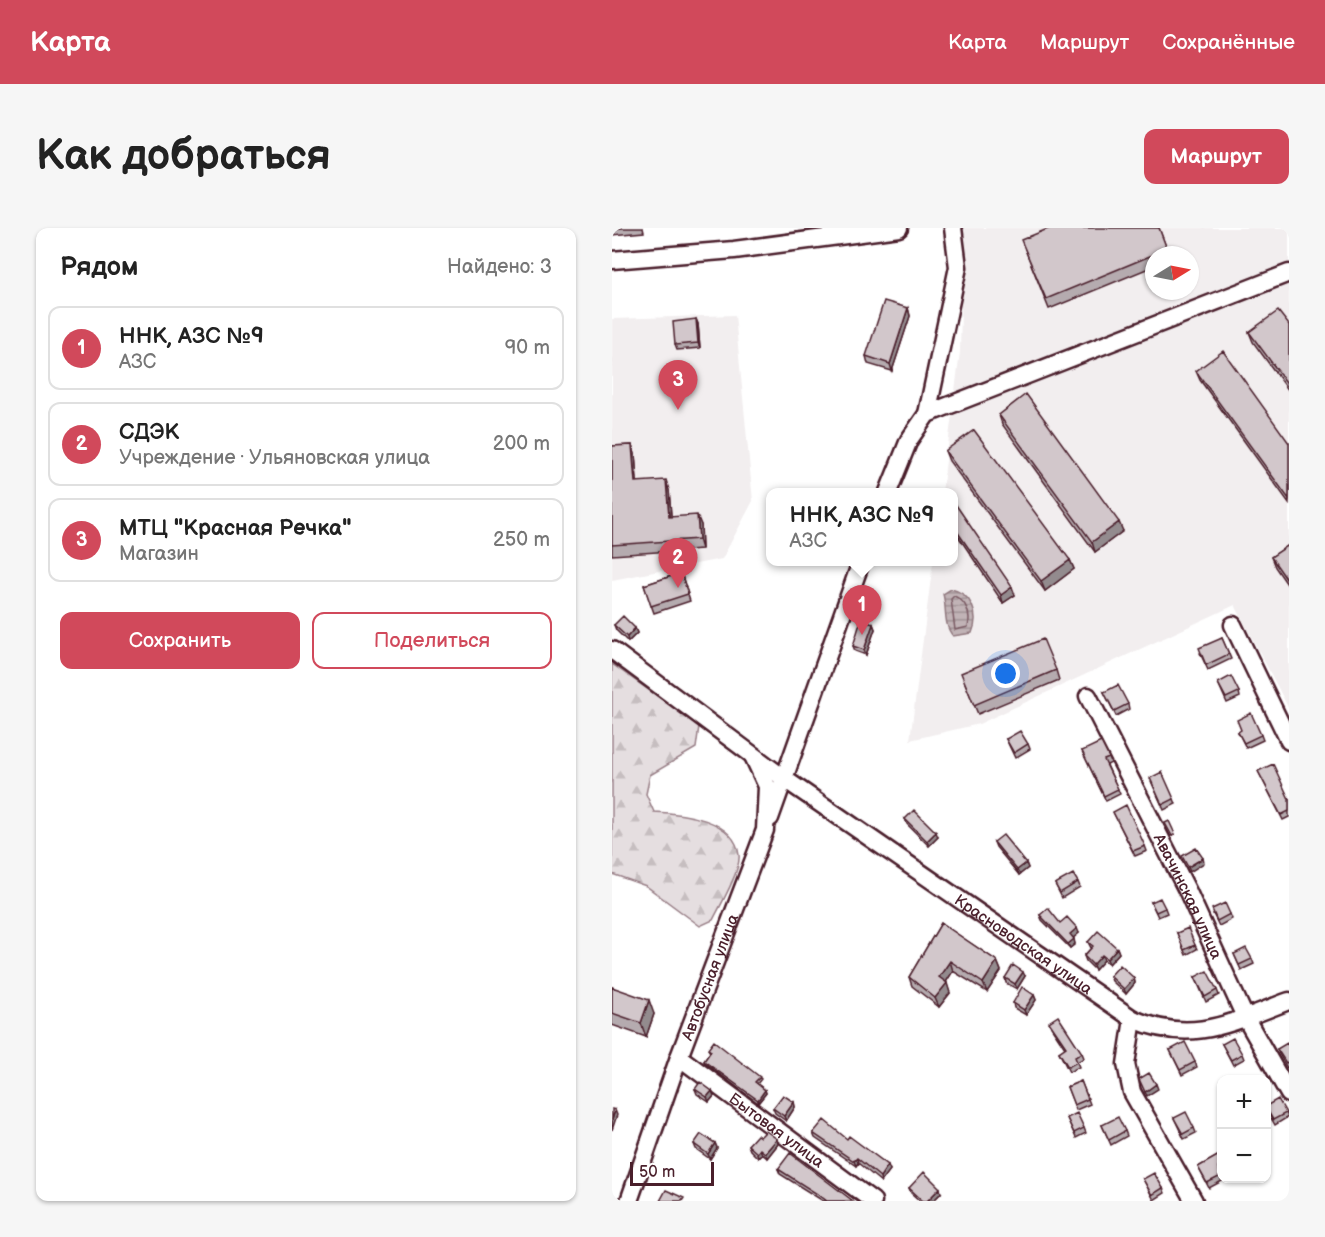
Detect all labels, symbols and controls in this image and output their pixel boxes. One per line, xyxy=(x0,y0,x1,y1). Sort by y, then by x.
text: Карта xyxy=(30,26,110,59)
text: Карта xyxy=(948,30,1007,55)
text: Маршрут xyxy=(1040,30,1129,55)
text: Сохранённые xyxy=(1162,30,1295,55)
button: Маршрут xyxy=(1144,129,1289,184)
text: Как добраться xyxy=(36,131,331,182)
north arrow xyxy=(1145,246,1199,300)
text: Рядом xyxy=(60,252,138,283)
text: Найдено: 3 xyxy=(447,255,552,279)
text: ННК, АЗС №9 xyxy=(119,323,264,350)
text: 1 xyxy=(77,336,86,360)
text: 90 m xyxy=(505,336,550,360)
text: АЗС xyxy=(119,350,156,374)
pin: 3 xyxy=(658,360,698,410)
text: СДЭК xyxy=(119,419,179,446)
text: 2 xyxy=(76,432,87,456)
text: 200 m xyxy=(493,432,550,456)
text: Учреждение · Ульяновская улица xyxy=(119,446,430,470)
popup xyxy=(766,488,958,566)
text: ННК, АЗС №9 xyxy=(790,502,934,529)
text: МТЦ "Красная Речка" xyxy=(119,515,351,542)
text: 3 xyxy=(76,528,87,552)
text: 250 m xyxy=(493,528,550,552)
text: АЗС xyxy=(790,529,827,553)
pin: 2 xyxy=(658,538,698,588)
text: Магазин xyxy=(119,542,199,566)
pin: 1 xyxy=(842,586,882,635)
button: Сохранить xyxy=(60,612,300,669)
button: Поделиться xyxy=(312,612,552,669)
your location xyxy=(991,659,1020,688)
street label: Авачинская улица xyxy=(1148,830,1226,963)
street label: Красноводская улица xyxy=(950,891,1096,999)
street label: Автобусная улица xyxy=(678,911,743,1044)
map controls xyxy=(1217,1075,1271,1183)
button: + xyxy=(1217,1075,1271,1129)
street label: Бытовая улица xyxy=(725,1089,828,1173)
button: − xyxy=(1217,1129,1271,1183)
scale bar xyxy=(630,1159,714,1186)
text: 50 m xyxy=(639,1163,675,1182)

